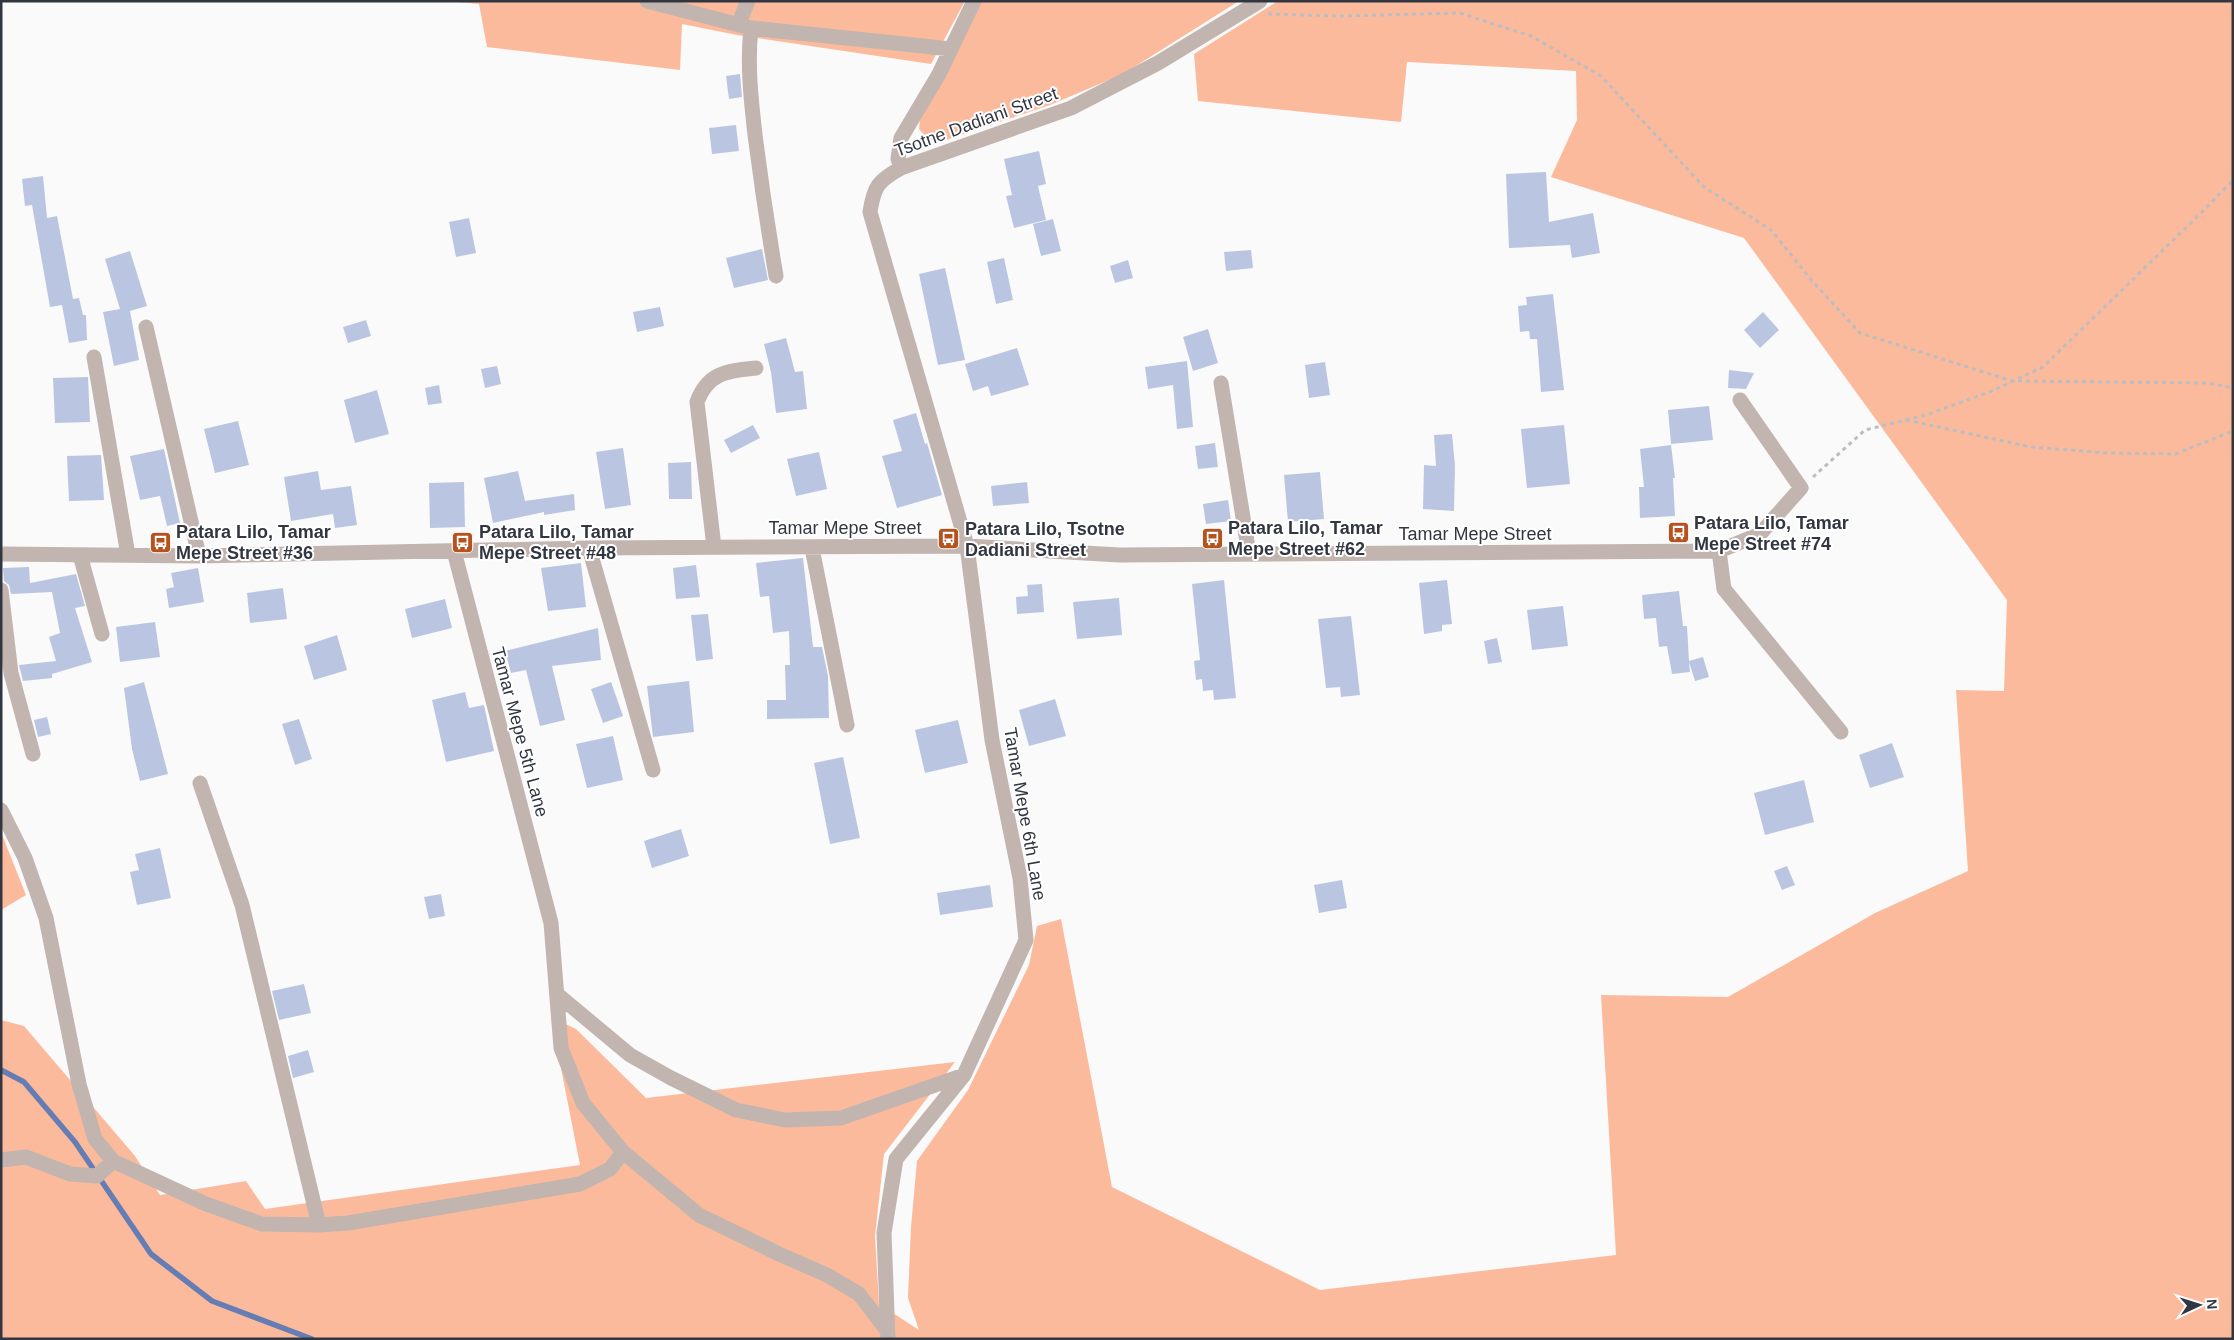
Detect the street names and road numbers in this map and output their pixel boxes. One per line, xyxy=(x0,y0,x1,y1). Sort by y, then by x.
street label: Tsotne Dadiani Street xyxy=(892,83,1060,161)
street label: Tamar Mepe Street xyxy=(768,518,922,538)
street label: Tamar Mepe Street xyxy=(1398,524,1552,544)
street label: Tamar Mepe 5th Lane xyxy=(488,645,552,819)
street label: Tamar Mepe 6th Lane xyxy=(1000,726,1050,902)

